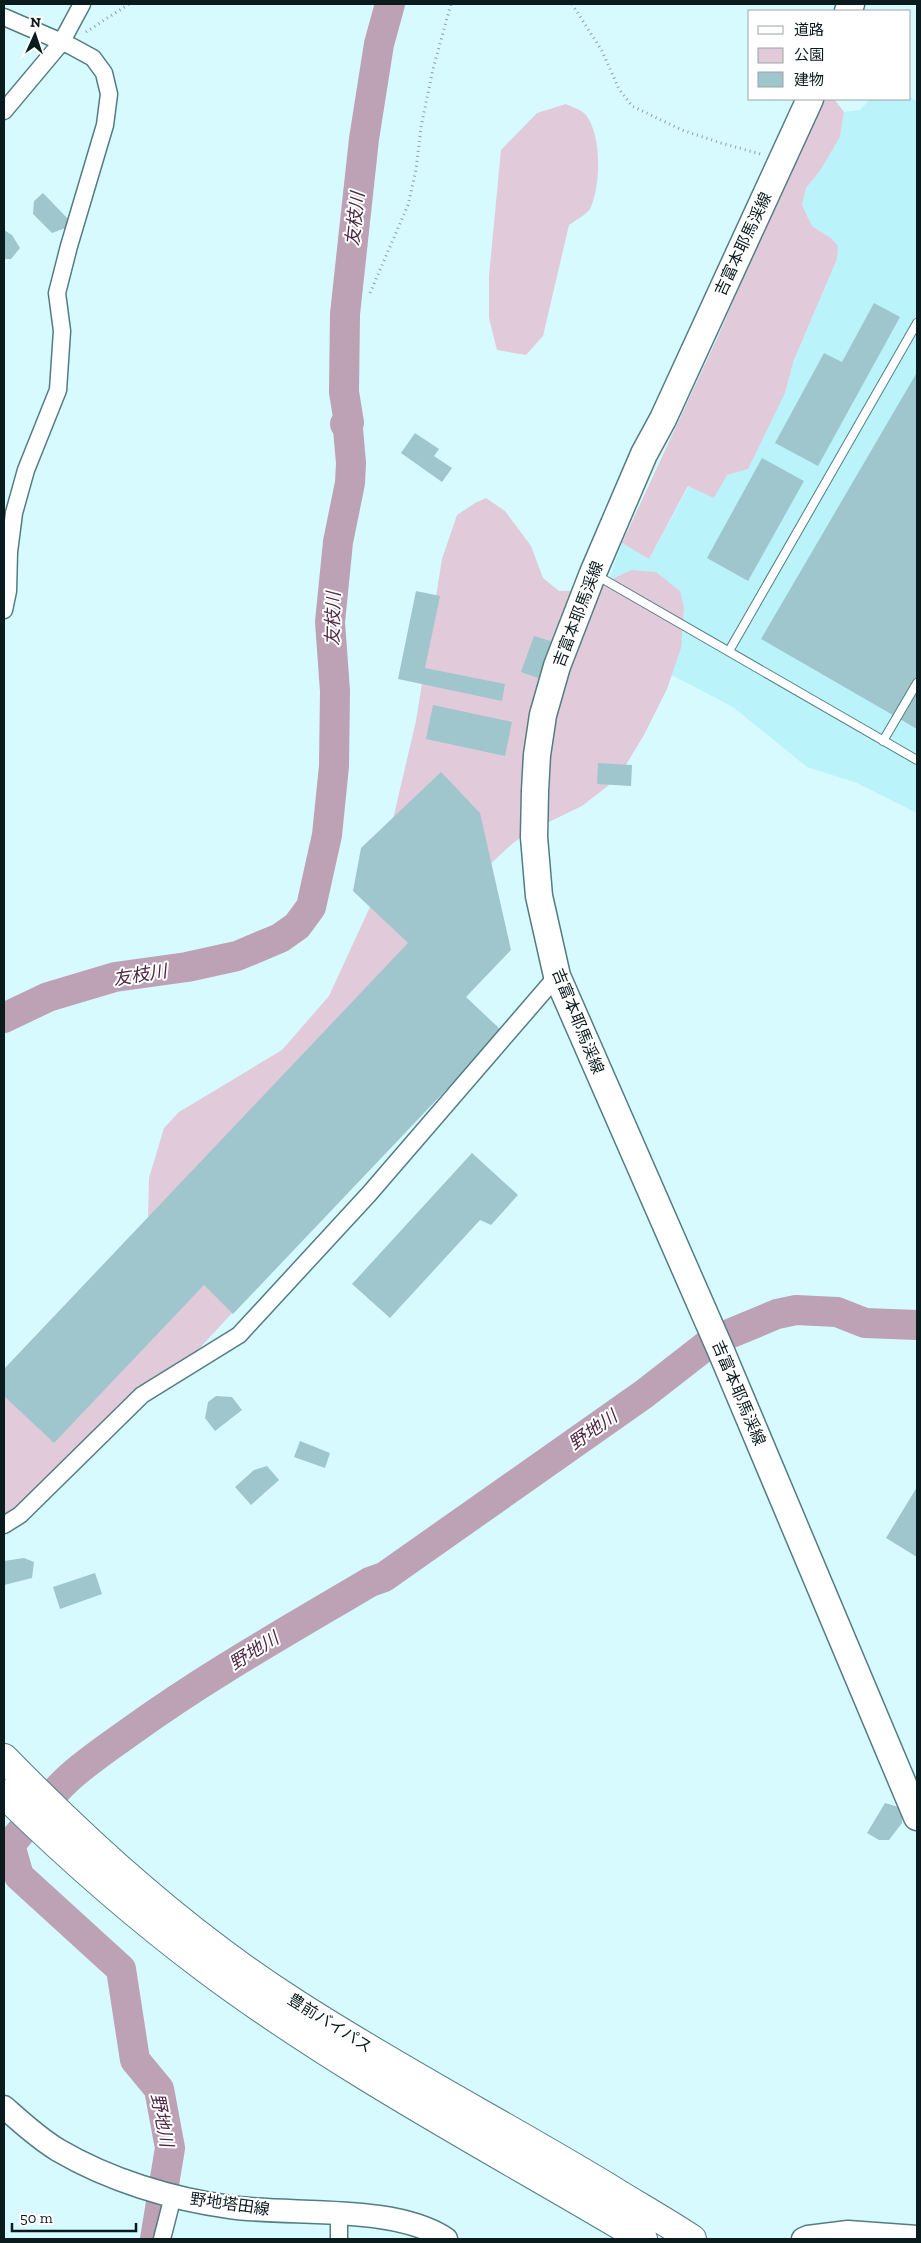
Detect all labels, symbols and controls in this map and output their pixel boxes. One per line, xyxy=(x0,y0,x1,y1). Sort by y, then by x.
north arrow xyxy=(10,10,60,60)
legend xyxy=(748,10,911,100)
text: N xyxy=(30,14,42,31)
text: 道路 xyxy=(794,21,824,39)
text: 公園 xyxy=(794,46,824,64)
text: 建物 xyxy=(794,71,824,89)
water label: 友枝川 xyxy=(341,189,369,247)
street label: 吉富本耶馬渓線 xyxy=(711,189,775,299)
street label: 吉富本耶馬渓線 xyxy=(549,558,607,670)
water label: 友枝川 xyxy=(322,590,345,646)
water label: 友枝川 xyxy=(112,960,170,990)
street label: 吉富本耶馬渓線 xyxy=(548,966,608,1076)
street label: 吉富本耶馬渓線 xyxy=(708,1338,770,1448)
water label: 野地川 xyxy=(565,1404,623,1454)
water label: 野地川 xyxy=(225,1626,284,1675)
street label: 豊前バイパス xyxy=(284,1990,376,2056)
water label: 野地川 xyxy=(146,2091,178,2151)
street label: 野地塔田線 xyxy=(189,2189,271,2219)
scale bar xyxy=(12,2200,136,2232)
text: 50 m xyxy=(20,2209,53,2227)

